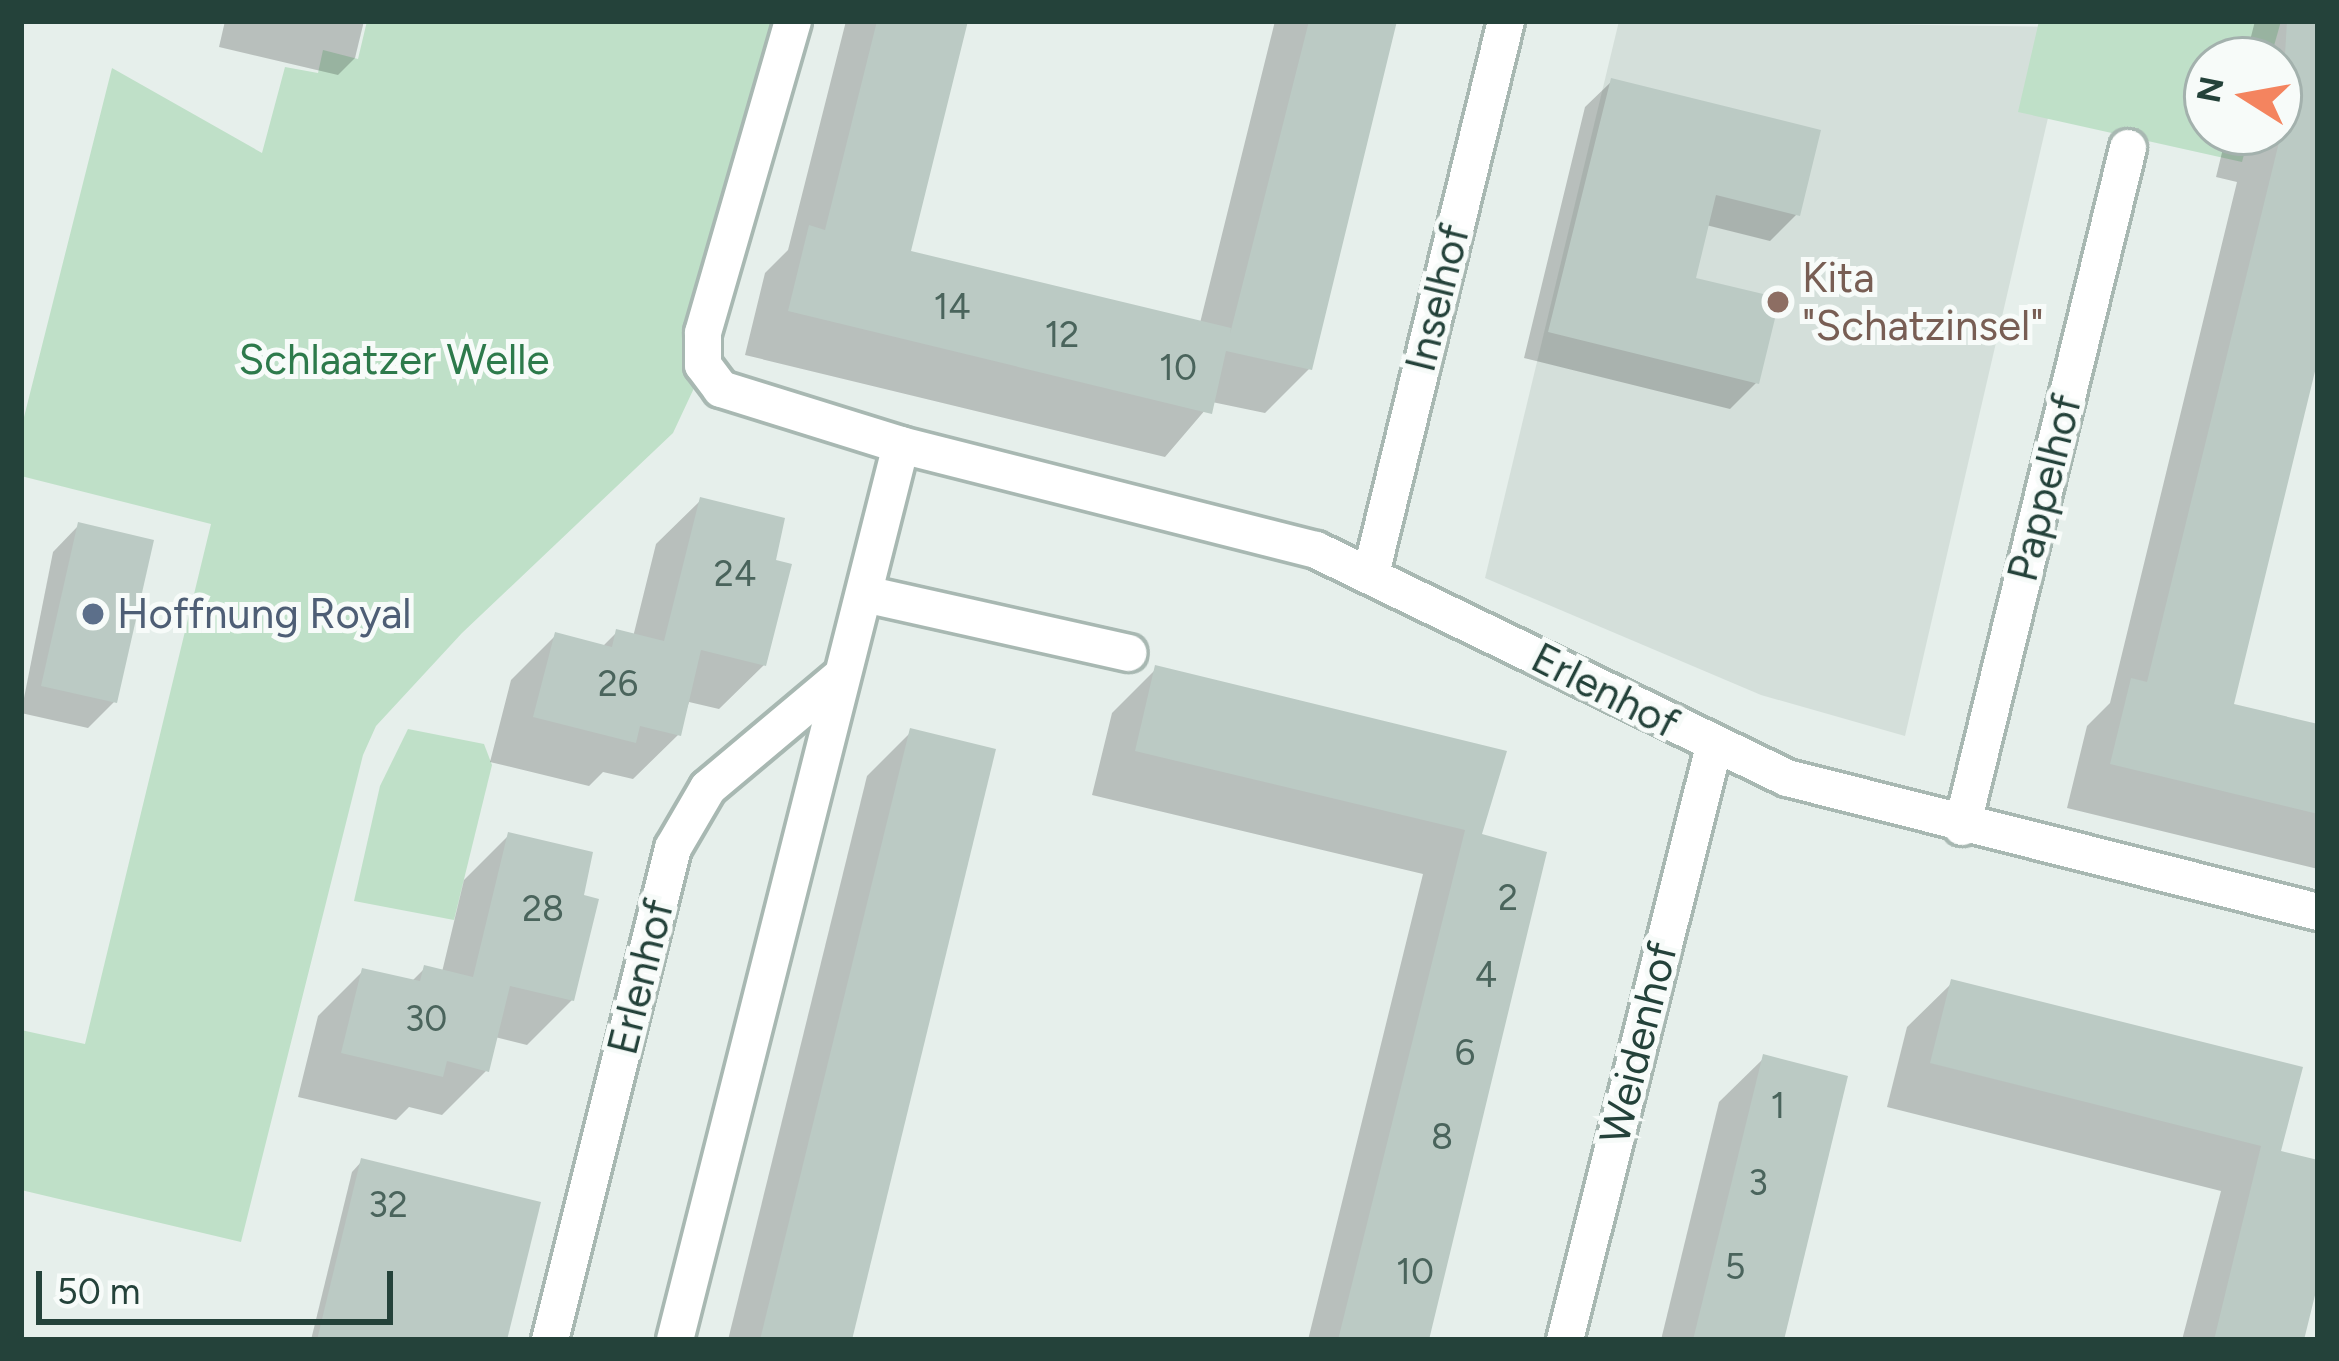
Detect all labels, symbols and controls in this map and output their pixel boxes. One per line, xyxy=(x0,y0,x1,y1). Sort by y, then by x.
north arrow xyxy=(2183,36,2303,156)
text: N xyxy=(2189,73,2232,106)
street label: Inselhof xyxy=(1395,219,1481,377)
place label: Kita "Schatzinsel" xyxy=(1802,253,2044,352)
house number: 14 xyxy=(933,285,971,329)
marker: Kita "Schatzinsel" xyxy=(1765,289,1791,315)
house number: 12 xyxy=(1045,313,1079,357)
park label: Schlaatzer Welle xyxy=(239,335,549,385)
house number: 10 xyxy=(1159,346,1197,390)
street label: Pappelhof xyxy=(1998,390,2092,586)
house number: 24 xyxy=(714,552,756,596)
place label: Hoffnung Royal xyxy=(117,589,412,639)
marker: Hoffnung Royal xyxy=(80,601,106,627)
street label: Erlenhof xyxy=(1523,633,1687,749)
house number: 26 xyxy=(598,662,638,706)
house number: 2 xyxy=(1498,876,1518,920)
house number: 28 xyxy=(522,887,564,931)
street label: Erlenhof xyxy=(597,894,685,1060)
street label: Weidenhof xyxy=(1590,937,1688,1149)
house number: 4 xyxy=(1475,953,1497,997)
house number: 30 xyxy=(405,997,447,1041)
house number: 6 xyxy=(1455,1031,1475,1075)
house number: 1 xyxy=(1771,1084,1785,1128)
house number: 8 xyxy=(1431,1115,1453,1159)
house number: 3 xyxy=(1748,1161,1768,1205)
house number: 32 xyxy=(368,1183,408,1227)
house number: 5 xyxy=(1725,1245,1745,1289)
scale bar xyxy=(42,1247,399,1321)
house number: 10 xyxy=(1396,1250,1434,1294)
text: 50 m xyxy=(57,1270,140,1313)

